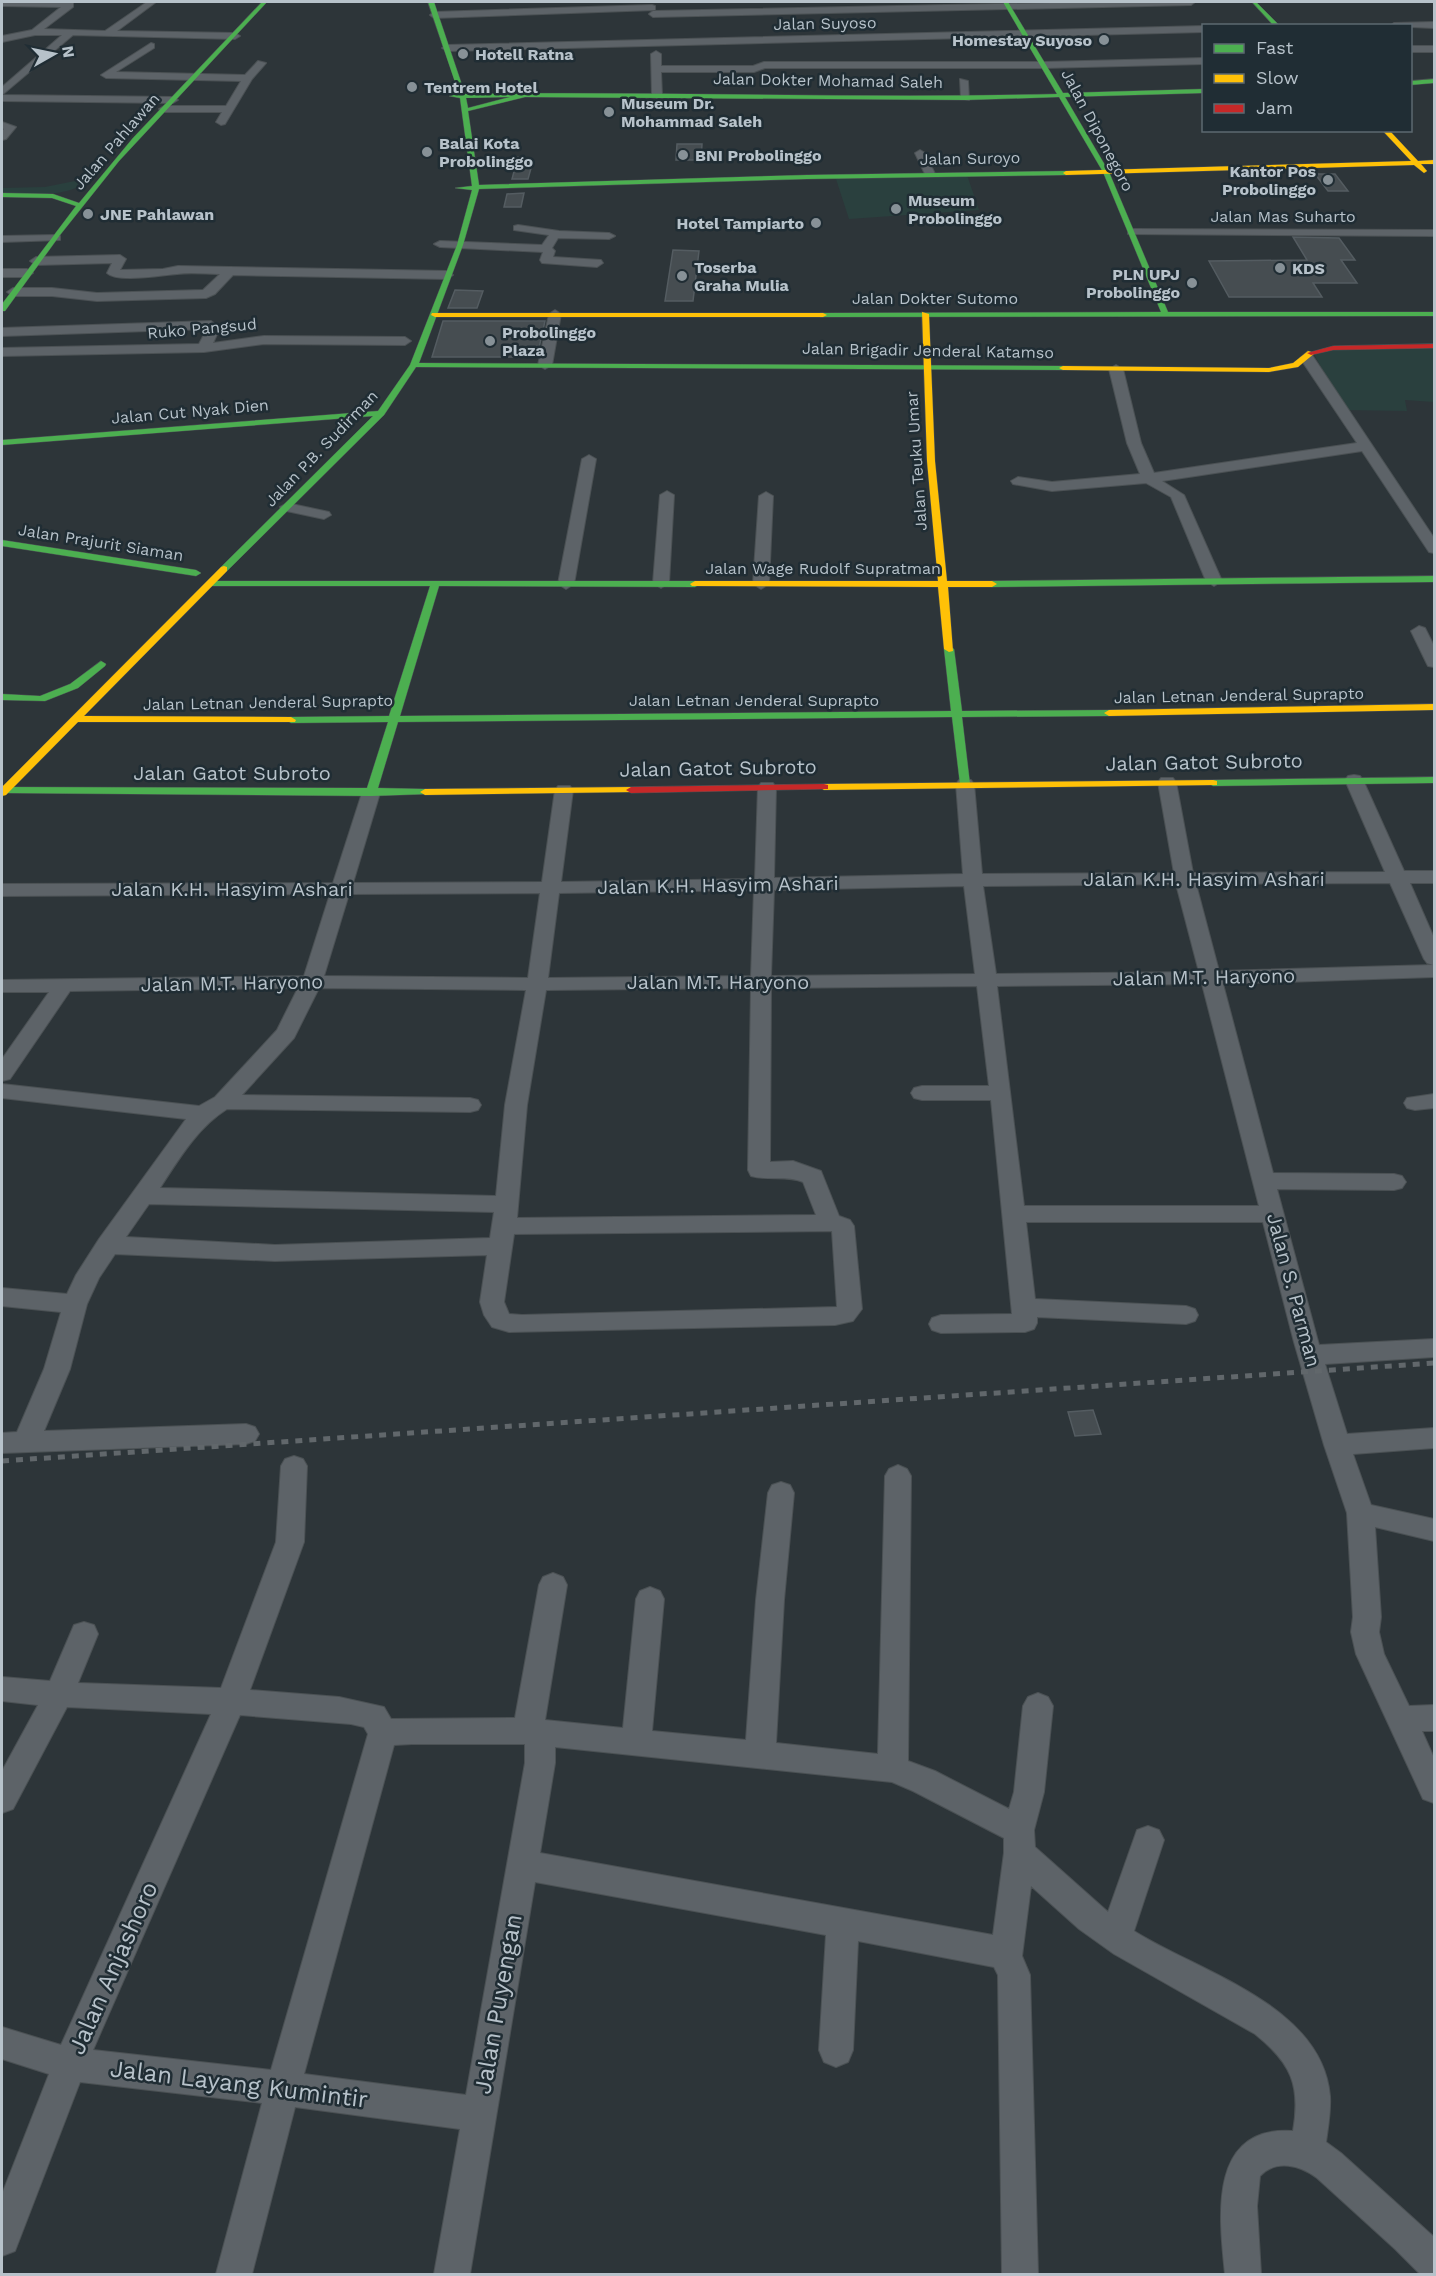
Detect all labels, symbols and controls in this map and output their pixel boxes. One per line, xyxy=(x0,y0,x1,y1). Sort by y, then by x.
street label: Jalan Suyoso xyxy=(773,13,877,34)
north arrow xyxy=(24,24,84,84)
legend xyxy=(1202,24,1412,132)
place label: Homestay Suyoso xyxy=(952,31,1092,50)
marker: Homestay Suyoso xyxy=(1097,33,1111,47)
text: Fast xyxy=(1256,37,1294,58)
text: N xyxy=(58,44,79,59)
place label: Hotell Ratna xyxy=(475,45,574,64)
marker: Hotell Ratna xyxy=(456,47,470,61)
street label: Jalan Diponegoro xyxy=(1057,66,1138,195)
text: Slow xyxy=(1256,67,1299,88)
street label: Jalan Dokter Mohamad Saleh xyxy=(713,69,943,92)
place label: Tentrem Hotel xyxy=(424,78,538,97)
marker: Tentrem Hotel xyxy=(405,80,419,94)
street label: Jalan Pahlawan xyxy=(69,89,164,194)
place label: Museum Dr. Mohammad Saleh xyxy=(621,94,762,131)
text: Jam xyxy=(1256,97,1293,118)
marker: Museum Dr. Mohammad Saleh xyxy=(602,105,616,119)
place label: Balai Kota Probolinggo xyxy=(439,134,533,171)
marker: Balai Kota Probolinggo xyxy=(420,145,434,159)
place label: BNI Probolinggo xyxy=(695,146,822,165)
marker: BNI Probolinggo xyxy=(676,148,690,162)
street label: Jalan Suroyo xyxy=(920,148,1021,169)
place label: Kantor Pos Probolinggo xyxy=(1222,162,1316,199)
marker: Kantor Pos Probolinggo xyxy=(1321,173,1335,187)
place label: Museum Probolinggo xyxy=(908,191,1002,228)
marker: Museum Probolinggo xyxy=(889,202,903,216)
place label: JNE Pahlawan xyxy=(100,205,214,224)
marker: JNE Pahlawan xyxy=(81,207,95,221)
street label: Jalan Mas Suharto xyxy=(1210,207,1356,226)
place label: Hotel Tampiarto xyxy=(677,214,804,233)
marker: Hotel Tampiarto xyxy=(809,216,823,230)
place label: Toserba Graha Mulia xyxy=(694,258,790,295)
place label: KDS xyxy=(1292,259,1325,278)
marker: KDS xyxy=(1273,261,1287,275)
place label: PLN UPJ Probolinggo xyxy=(1086,265,1180,302)
marker: Toserba Graha Mulia xyxy=(675,269,689,283)
marker: PLN UPJ Probolinggo xyxy=(1185,276,1199,290)
street label: Jalan Dokter Sutomo xyxy=(852,289,1018,308)
street label: Ruko Pangsud xyxy=(147,314,258,343)
place label: Probolinggo Plaza xyxy=(502,323,596,360)
marker: Probolinggo Plaza xyxy=(483,334,497,348)
street label: Jalan Brigadir Jenderal Katamso xyxy=(802,339,1054,362)
street label: Jalan P.B. Sudirman xyxy=(261,386,382,511)
street label: Jalan Teuku Umar xyxy=(902,390,931,532)
street label: Jalan Cut Nyak Dien xyxy=(111,395,270,428)
street label: Jalan Prajurit Siaman xyxy=(17,520,185,565)
street label: Jalan Wage Rudolf Supratman xyxy=(705,559,941,578)
street label: Jalan Letnan Jenderal Suprapto xyxy=(1114,684,1364,707)
street label: Jalan Letnan Jenderal Suprapto xyxy=(143,691,393,714)
street label: Jalan Letnan Jenderal Suprapto xyxy=(629,691,879,710)
street label: Jalan Gatot Subroto xyxy=(1105,748,1303,776)
street label: Jalan Gatot Subroto xyxy=(619,754,817,782)
street label: Jalan Gatot Subroto xyxy=(133,761,331,785)
street label: Jalan K.H. Hasyim Ashari xyxy=(1083,867,1325,891)
street label: Jalan K.H. Hasyim Ashari xyxy=(597,871,839,899)
street label: Jalan K.H. Hasyim Ashari xyxy=(111,877,353,901)
street label: Jalan M.T. Haryono xyxy=(1113,963,1295,991)
street label: Jalan M.T. Haryono xyxy=(141,969,323,997)
street label: Jalan M.T. Haryono xyxy=(627,970,809,994)
street label: Jalan S. Parman xyxy=(1262,1210,1326,1370)
street label: Jalan Anjashoro xyxy=(62,1877,164,2059)
street label: Jalan Puyengan xyxy=(468,1912,528,2096)
street label: Jalan Layang Kumintir xyxy=(108,2054,370,2114)

